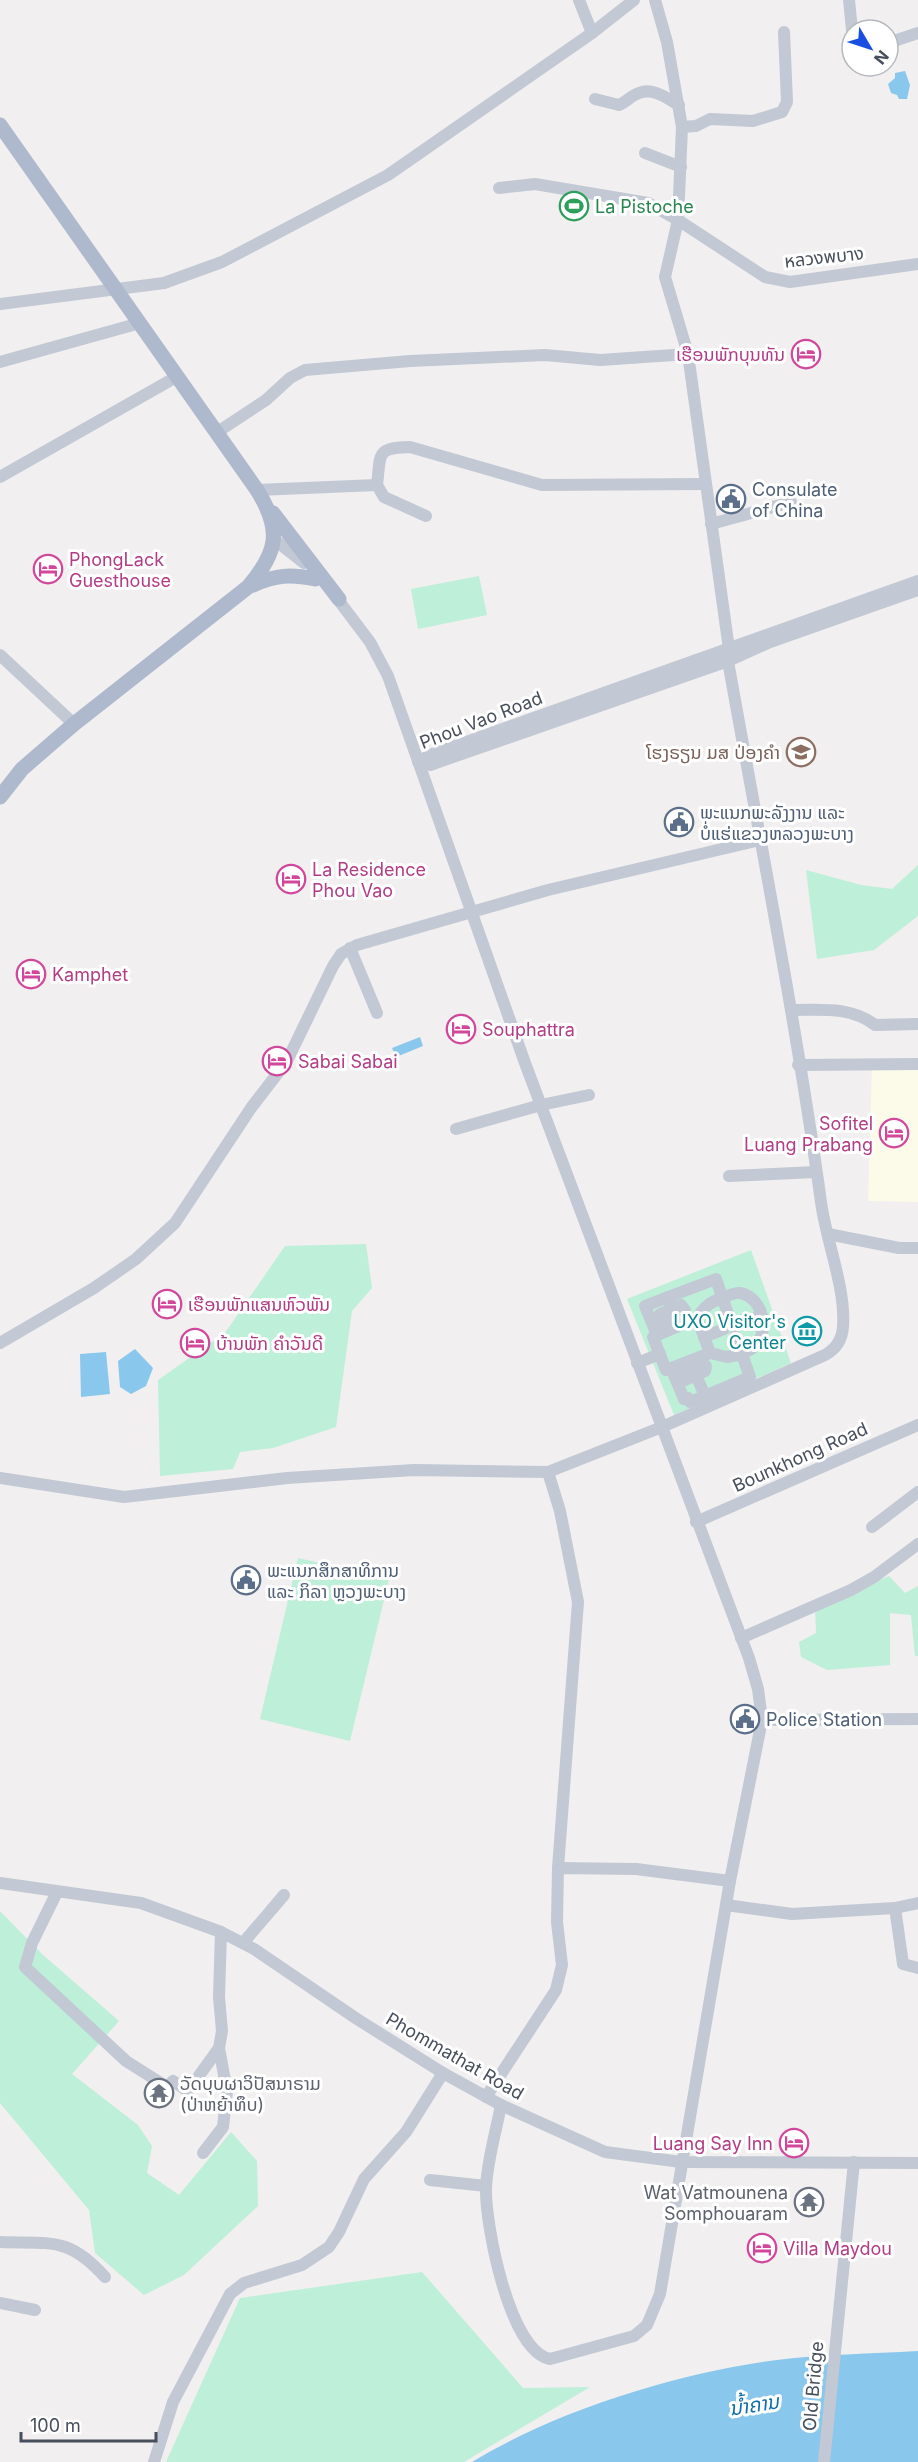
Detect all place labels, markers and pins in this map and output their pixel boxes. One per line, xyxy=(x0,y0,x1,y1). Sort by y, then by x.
sports icon: La Pistoche xyxy=(558,190,590,222)
place label: La Pistoche xyxy=(595,196,694,217)
hotel icon: ເຮືອນພັກບຸນທັນ xyxy=(790,338,822,370)
place label: ເຮືອນພັກບຸນທັນ xyxy=(676,344,785,366)
place label: Consulate of China xyxy=(752,479,837,521)
public building icon: Consulate of China xyxy=(715,483,747,515)
place label: PhongLack Guesthouse xyxy=(69,549,171,591)
hotel icon: PhongLack Guesthouse xyxy=(32,553,64,585)
school or university icon: ໂຮງຣຽນ ມສ ປ່ອງຄຳ xyxy=(785,736,817,768)
place label: ໂຮງຣຽນ ມສ ປ່ອງຄຳ xyxy=(645,742,780,764)
place label: ພະແນກພະລັງງານ ແລະ ບໍ່ແຮ່ແຂວງຫລວງພະບາງ xyxy=(700,802,854,844)
public building icon: ພະແນກພະລັງງານ ແລະ ບໍ່ແຮ່ແຂວງຫລວງພະບາງ xyxy=(663,806,695,838)
place label: La Residence Phou Vao xyxy=(312,859,426,901)
hotel icon: La Residence Phou Vao xyxy=(275,863,307,895)
hotel icon: Kamphet xyxy=(15,958,47,990)
place label: Kamphet xyxy=(52,964,128,985)
hotel icon: Souphattra xyxy=(445,1013,477,1045)
place label: Souphattra xyxy=(482,1019,575,1040)
hotel icon: Sabai Sabai xyxy=(261,1045,293,1077)
place label: Sabai Sabai xyxy=(298,1051,398,1072)
place label: Sofitel Luang Prabang xyxy=(744,1113,873,1155)
hotel icon: Sofitel Luang Prabang xyxy=(878,1117,910,1149)
hotel icon: ເຮືອນພັກແສນຫົວພັນ xyxy=(151,1288,183,1320)
place label: ເຮືອນພັກແສນຫົວພັນ xyxy=(188,1294,330,1315)
place label: UXO Visitor's Center xyxy=(673,1311,786,1353)
museum icon: UXO Visitor's Center xyxy=(791,1315,823,1347)
hotel icon: ບ້ານພັກ ຄໍາວັນດີ xyxy=(179,1327,211,1359)
place label: ບ້ານພັກ ຄໍາວັນດີ xyxy=(216,1333,323,1354)
place label: ພະແນກສຶກສາທິການ ແລະ ກິລາ ຫຼວງພະບາງ xyxy=(267,1560,406,1602)
public building icon: ພະແນກສຶກສາທິການ ແລະ ກິລາ ຫຼວງພະບາງ xyxy=(230,1564,262,1596)
public building icon: Police Station xyxy=(729,1703,761,1735)
place label: Police Station xyxy=(766,1709,882,1730)
place label: ວັດບຸບຜາວິປັສນາຣາມ (ປ່າຫຍ້າທຶບ) xyxy=(180,2073,321,2115)
temple icon: ວັດບຸບຜາວິປັສນາຣາມ (ປ່າຫຍ້າທຶບ) xyxy=(143,2077,175,2109)
hotel icon: Luang Say Inn xyxy=(778,2127,810,2159)
place label: Luang Say Inn xyxy=(653,2133,773,2154)
place label: Wat Vatmounena Somphouaram xyxy=(644,2182,788,2224)
temple icon: Wat Vatmounena Somphouaram xyxy=(793,2186,825,2218)
hotel icon: Villa Maydou xyxy=(746,2232,778,2264)
place label: Villa Maydou xyxy=(783,2238,892,2259)

